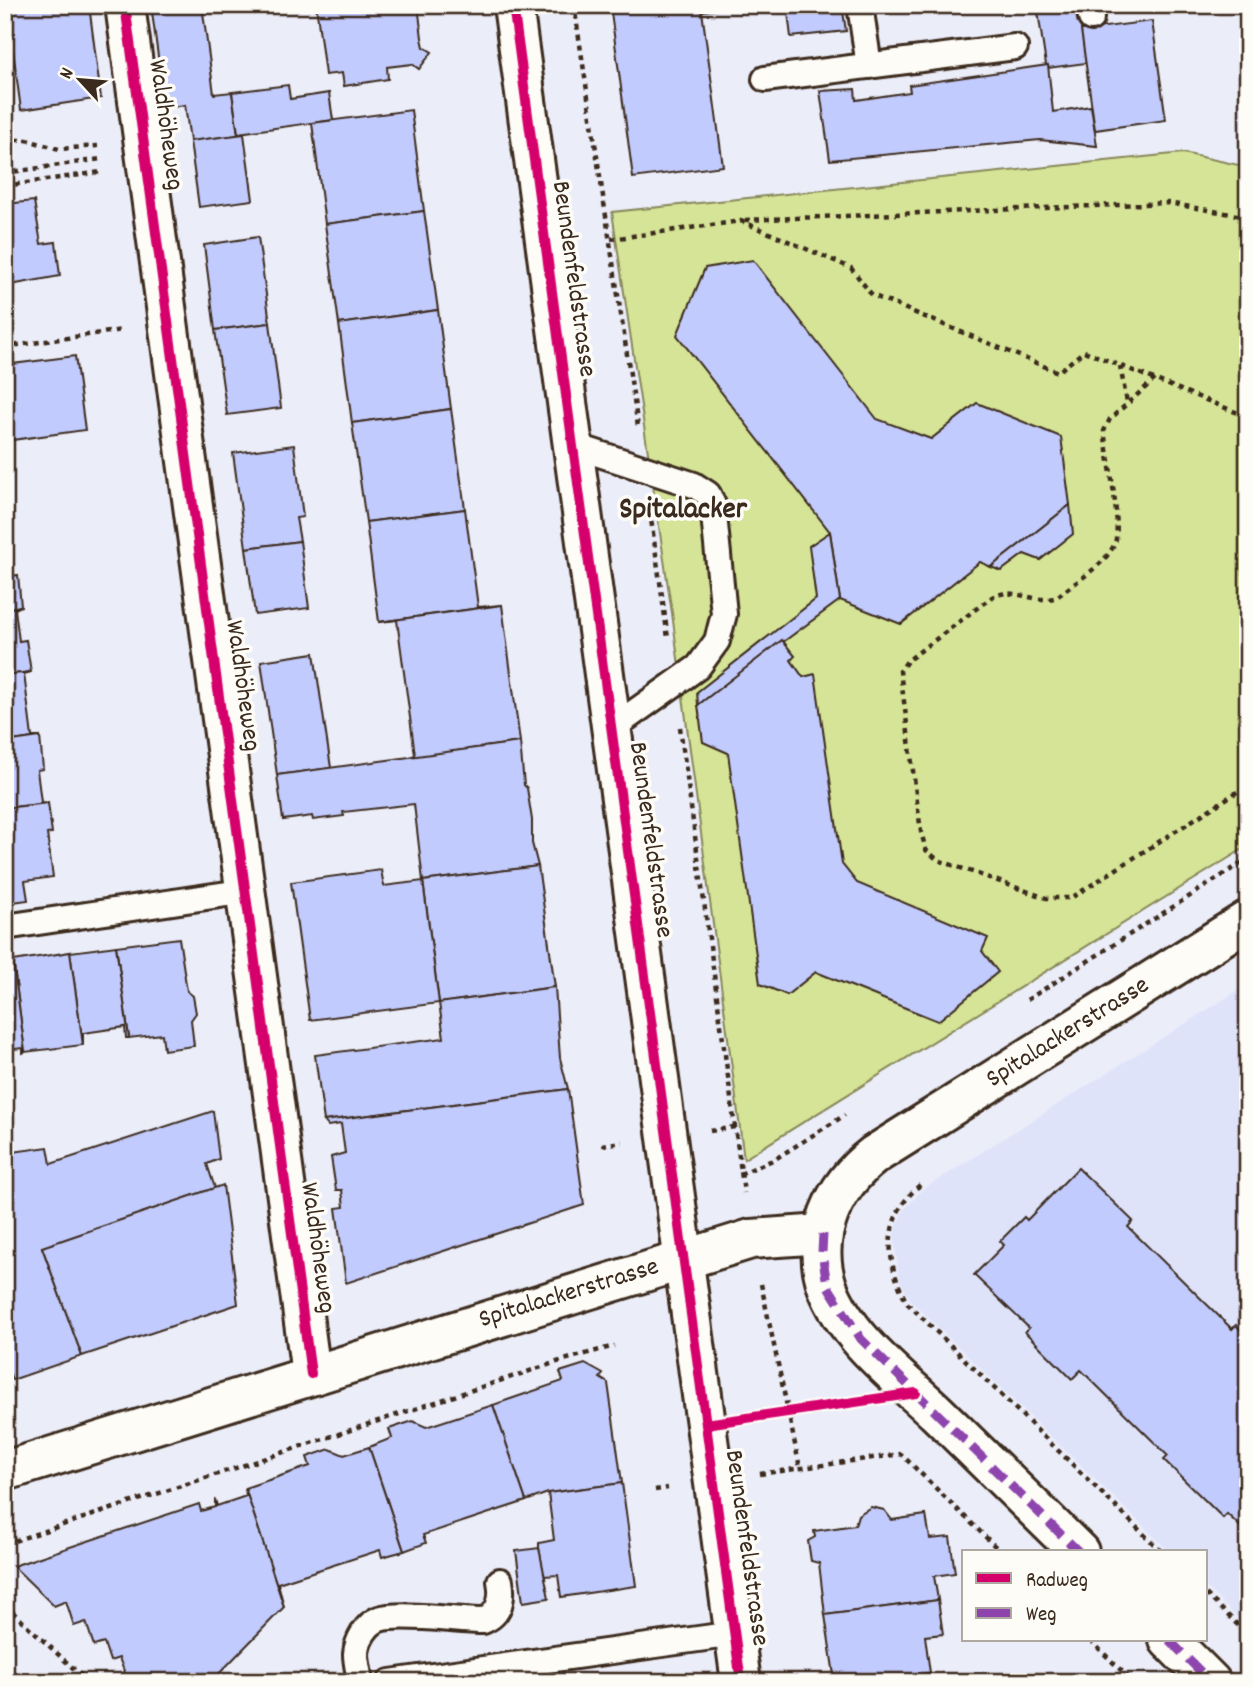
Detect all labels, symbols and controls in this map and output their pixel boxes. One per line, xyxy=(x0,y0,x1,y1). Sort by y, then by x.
north arrow xyxy=(46,46,116,116)
street label: Waldhöheweg xyxy=(138,57,192,193)
text: N xyxy=(54,64,82,84)
street label: Beundenfeldstrasse xyxy=(541,179,605,379)
district label: Spitalacker xyxy=(619,490,748,533)
street label: Waldhöheweg xyxy=(215,618,269,754)
street label: Beundenfeldstrasse xyxy=(618,740,682,940)
street label: Spitalackerstrasse xyxy=(979,968,1157,1098)
street label: Waldhöheweg xyxy=(290,1180,344,1316)
street label: Spitalackerstrasse xyxy=(475,1249,663,1339)
street label: Beundenfeldstrasse xyxy=(714,1448,778,1648)
legend xyxy=(962,1550,1208,1642)
text: Radweg xyxy=(1026,1567,1088,1597)
text: Weg xyxy=(1026,1601,1057,1631)

